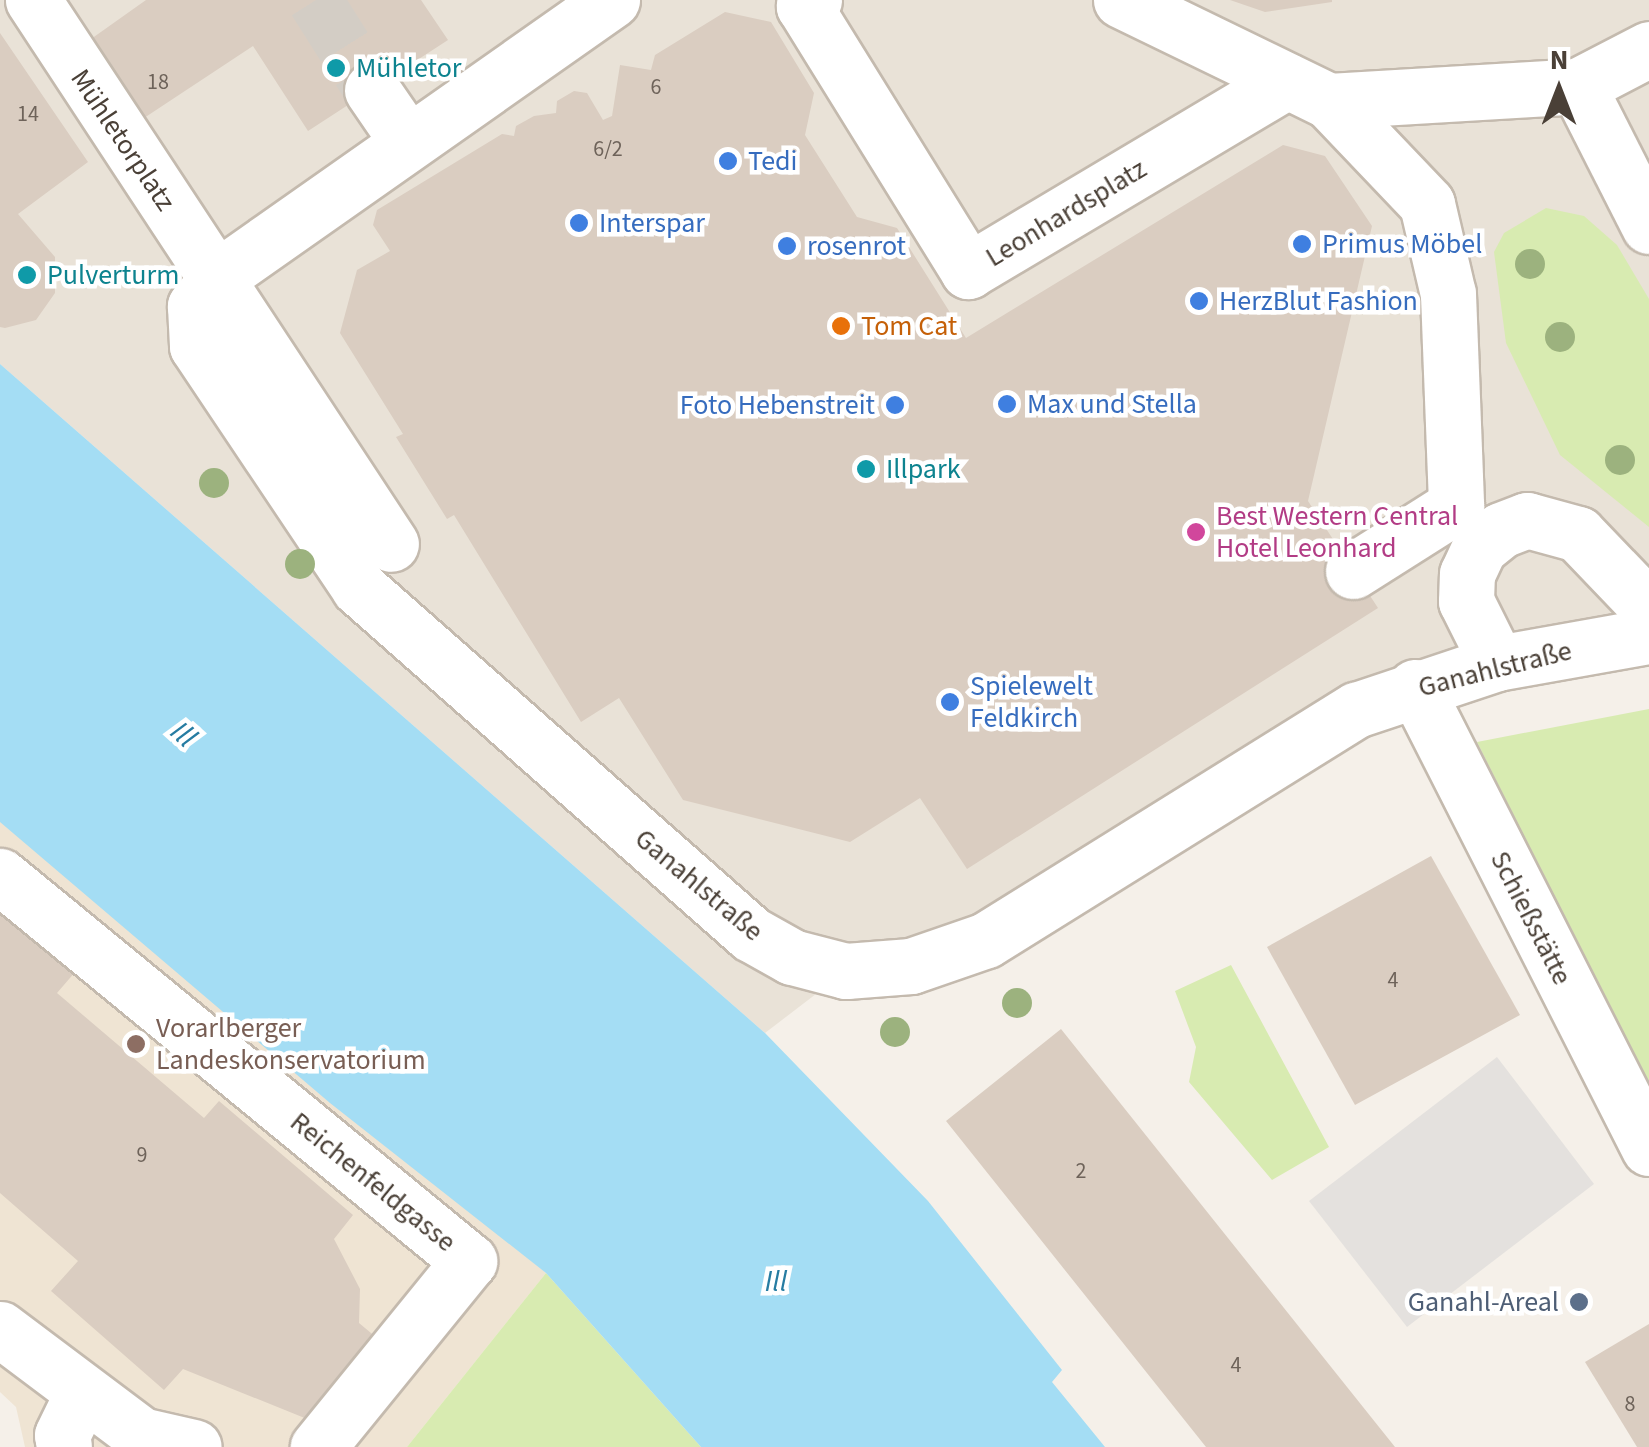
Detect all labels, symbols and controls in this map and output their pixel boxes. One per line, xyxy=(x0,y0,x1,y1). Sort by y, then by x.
north arrow xyxy=(1509,40,1609,140)
text: N xyxy=(1550,40,1568,80)
place label: Mühletor xyxy=(356,51,462,85)
marker: Mühletor xyxy=(325,57,347,79)
street label: Mühletorplatz xyxy=(63,63,183,217)
house number: 18 xyxy=(147,70,169,96)
house number: 6 xyxy=(651,75,661,101)
house number: 14 xyxy=(17,102,39,128)
house number: 6/2 xyxy=(593,137,623,163)
place label: Tedi xyxy=(748,144,797,178)
marker: Tedi xyxy=(717,150,739,172)
street label: Leonhardsplatz xyxy=(980,152,1152,274)
place label: Interspar xyxy=(599,206,705,240)
marker: Interspar xyxy=(568,212,590,234)
place label: Primus Möbel xyxy=(1322,227,1482,261)
place label: rosenrot xyxy=(807,229,906,263)
marker: Primus Möbel xyxy=(1291,233,1313,255)
marker: rosenrot xyxy=(776,235,798,257)
place label: Pulverturm xyxy=(47,258,179,292)
marker: Pulverturm xyxy=(16,264,38,286)
place label: HerzBlut Fashion xyxy=(1219,284,1418,318)
marker: HerzBlut Fashion xyxy=(1188,290,1210,312)
place label: Tom Cat xyxy=(861,309,957,343)
marker: Tom Cat xyxy=(830,315,852,337)
place label: Max und Stella xyxy=(1027,387,1197,421)
place label: Foto Hebenstreit xyxy=(680,388,875,422)
marker: Max und Stella xyxy=(996,393,1018,415)
marker: Foto Hebenstreit xyxy=(884,394,906,416)
place label: Illpark xyxy=(886,452,960,486)
marker: Illpark xyxy=(855,458,877,480)
place label: Best Western Central Hotel Leonhard xyxy=(1216,499,1458,565)
marker: Best Western Central Hotel Leonhard xyxy=(1185,521,1207,543)
street label: Ganahlstraße xyxy=(1415,634,1575,704)
place label: Spielewelt Feldkirch xyxy=(970,669,1093,735)
marker: Spielewelt Feldkirch xyxy=(939,691,961,713)
water label: Ill xyxy=(163,714,203,756)
street label: Ganahlstraße xyxy=(628,822,770,948)
street label: Schießstätte xyxy=(1483,846,1579,990)
house number: 4 xyxy=(1388,968,1398,994)
place label: Vorarlberger Landeskonservatorium xyxy=(156,1011,426,1077)
marker: Vorarlberger Landeskonservatorium xyxy=(125,1033,147,1055)
street label: Reichenfeldgasse xyxy=(283,1105,463,1259)
house number: 9 xyxy=(137,1143,147,1169)
house number: 2 xyxy=(1076,1159,1086,1185)
water label: Ill xyxy=(765,1264,787,1300)
place label: Ganahl-Areal xyxy=(1408,1285,1559,1319)
marker: Ganahl-Areal xyxy=(1568,1291,1590,1313)
house number: 4 xyxy=(1231,1353,1241,1379)
house number: 8 xyxy=(1625,1392,1635,1418)

